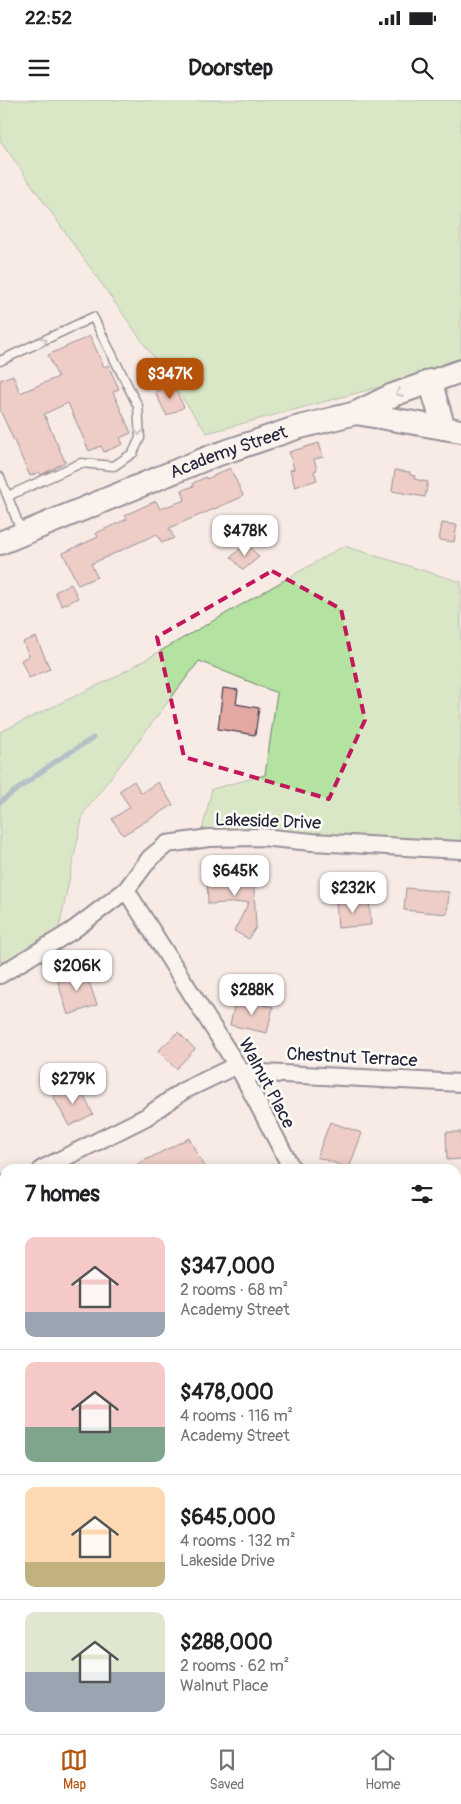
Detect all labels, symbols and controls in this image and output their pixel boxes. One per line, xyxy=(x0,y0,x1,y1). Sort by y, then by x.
text: 22:52 xyxy=(25,6,72,30)
icon: menu xyxy=(25,54,53,82)
text: Doorstep xyxy=(188,54,273,82)
icon: search xyxy=(408,54,436,82)
one-way arrow xyxy=(39,336,48,347)
pin: $347K xyxy=(135,358,205,400)
text: $347K xyxy=(148,364,193,384)
one-way arrow xyxy=(395,387,403,397)
street label: Academy Street xyxy=(166,421,291,484)
one-way arrow xyxy=(134,429,144,437)
pin: $478K xyxy=(210,514,280,557)
text: $478K xyxy=(223,521,267,541)
street label: Lakeside Drive xyxy=(214,808,322,835)
pin: $645K xyxy=(200,854,270,897)
text: $645K xyxy=(212,861,258,881)
pin: $232K xyxy=(318,872,388,914)
text: $232K xyxy=(331,878,375,898)
pin: $206K xyxy=(42,950,112,992)
text: $206K xyxy=(53,956,101,976)
pin: $288K xyxy=(217,974,287,1016)
text: $288K xyxy=(230,980,274,1000)
street label: Walnut Place xyxy=(233,1034,300,1132)
street label: Chestnut Terrace xyxy=(286,1043,418,1072)
pin: $279K xyxy=(38,1062,108,1105)
text: $279K xyxy=(51,1069,95,1089)
icon: filters xyxy=(408,1180,436,1208)
text: 7 homes xyxy=(25,1181,100,1208)
text: $347,000 xyxy=(180,1253,275,1280)
icon: home xyxy=(65,1257,125,1317)
text: 2 rooms · 68 m² xyxy=(180,1280,288,1300)
text: Academy Street xyxy=(180,1300,290,1320)
text: $478,000 xyxy=(180,1379,274,1406)
icon: home xyxy=(65,1382,125,1442)
text: 4 rooms · 116 m² xyxy=(180,1406,293,1426)
text: Academy Street xyxy=(180,1426,290,1446)
text: $645,000 xyxy=(180,1504,276,1531)
icon: home xyxy=(65,1507,125,1567)
text: 4 rooms · 132 m² xyxy=(180,1531,295,1551)
text: Lakeside Drive xyxy=(180,1551,275,1571)
text: $288,000 xyxy=(180,1629,273,1656)
icon: home xyxy=(65,1632,125,1692)
text: 2 rooms · 62 m² xyxy=(180,1656,289,1676)
text: Walnut Place xyxy=(180,1676,268,1696)
tab: Map xyxy=(60,1746,88,1793)
tab: Saved xyxy=(209,1746,244,1793)
tab: Home xyxy=(365,1746,400,1793)

